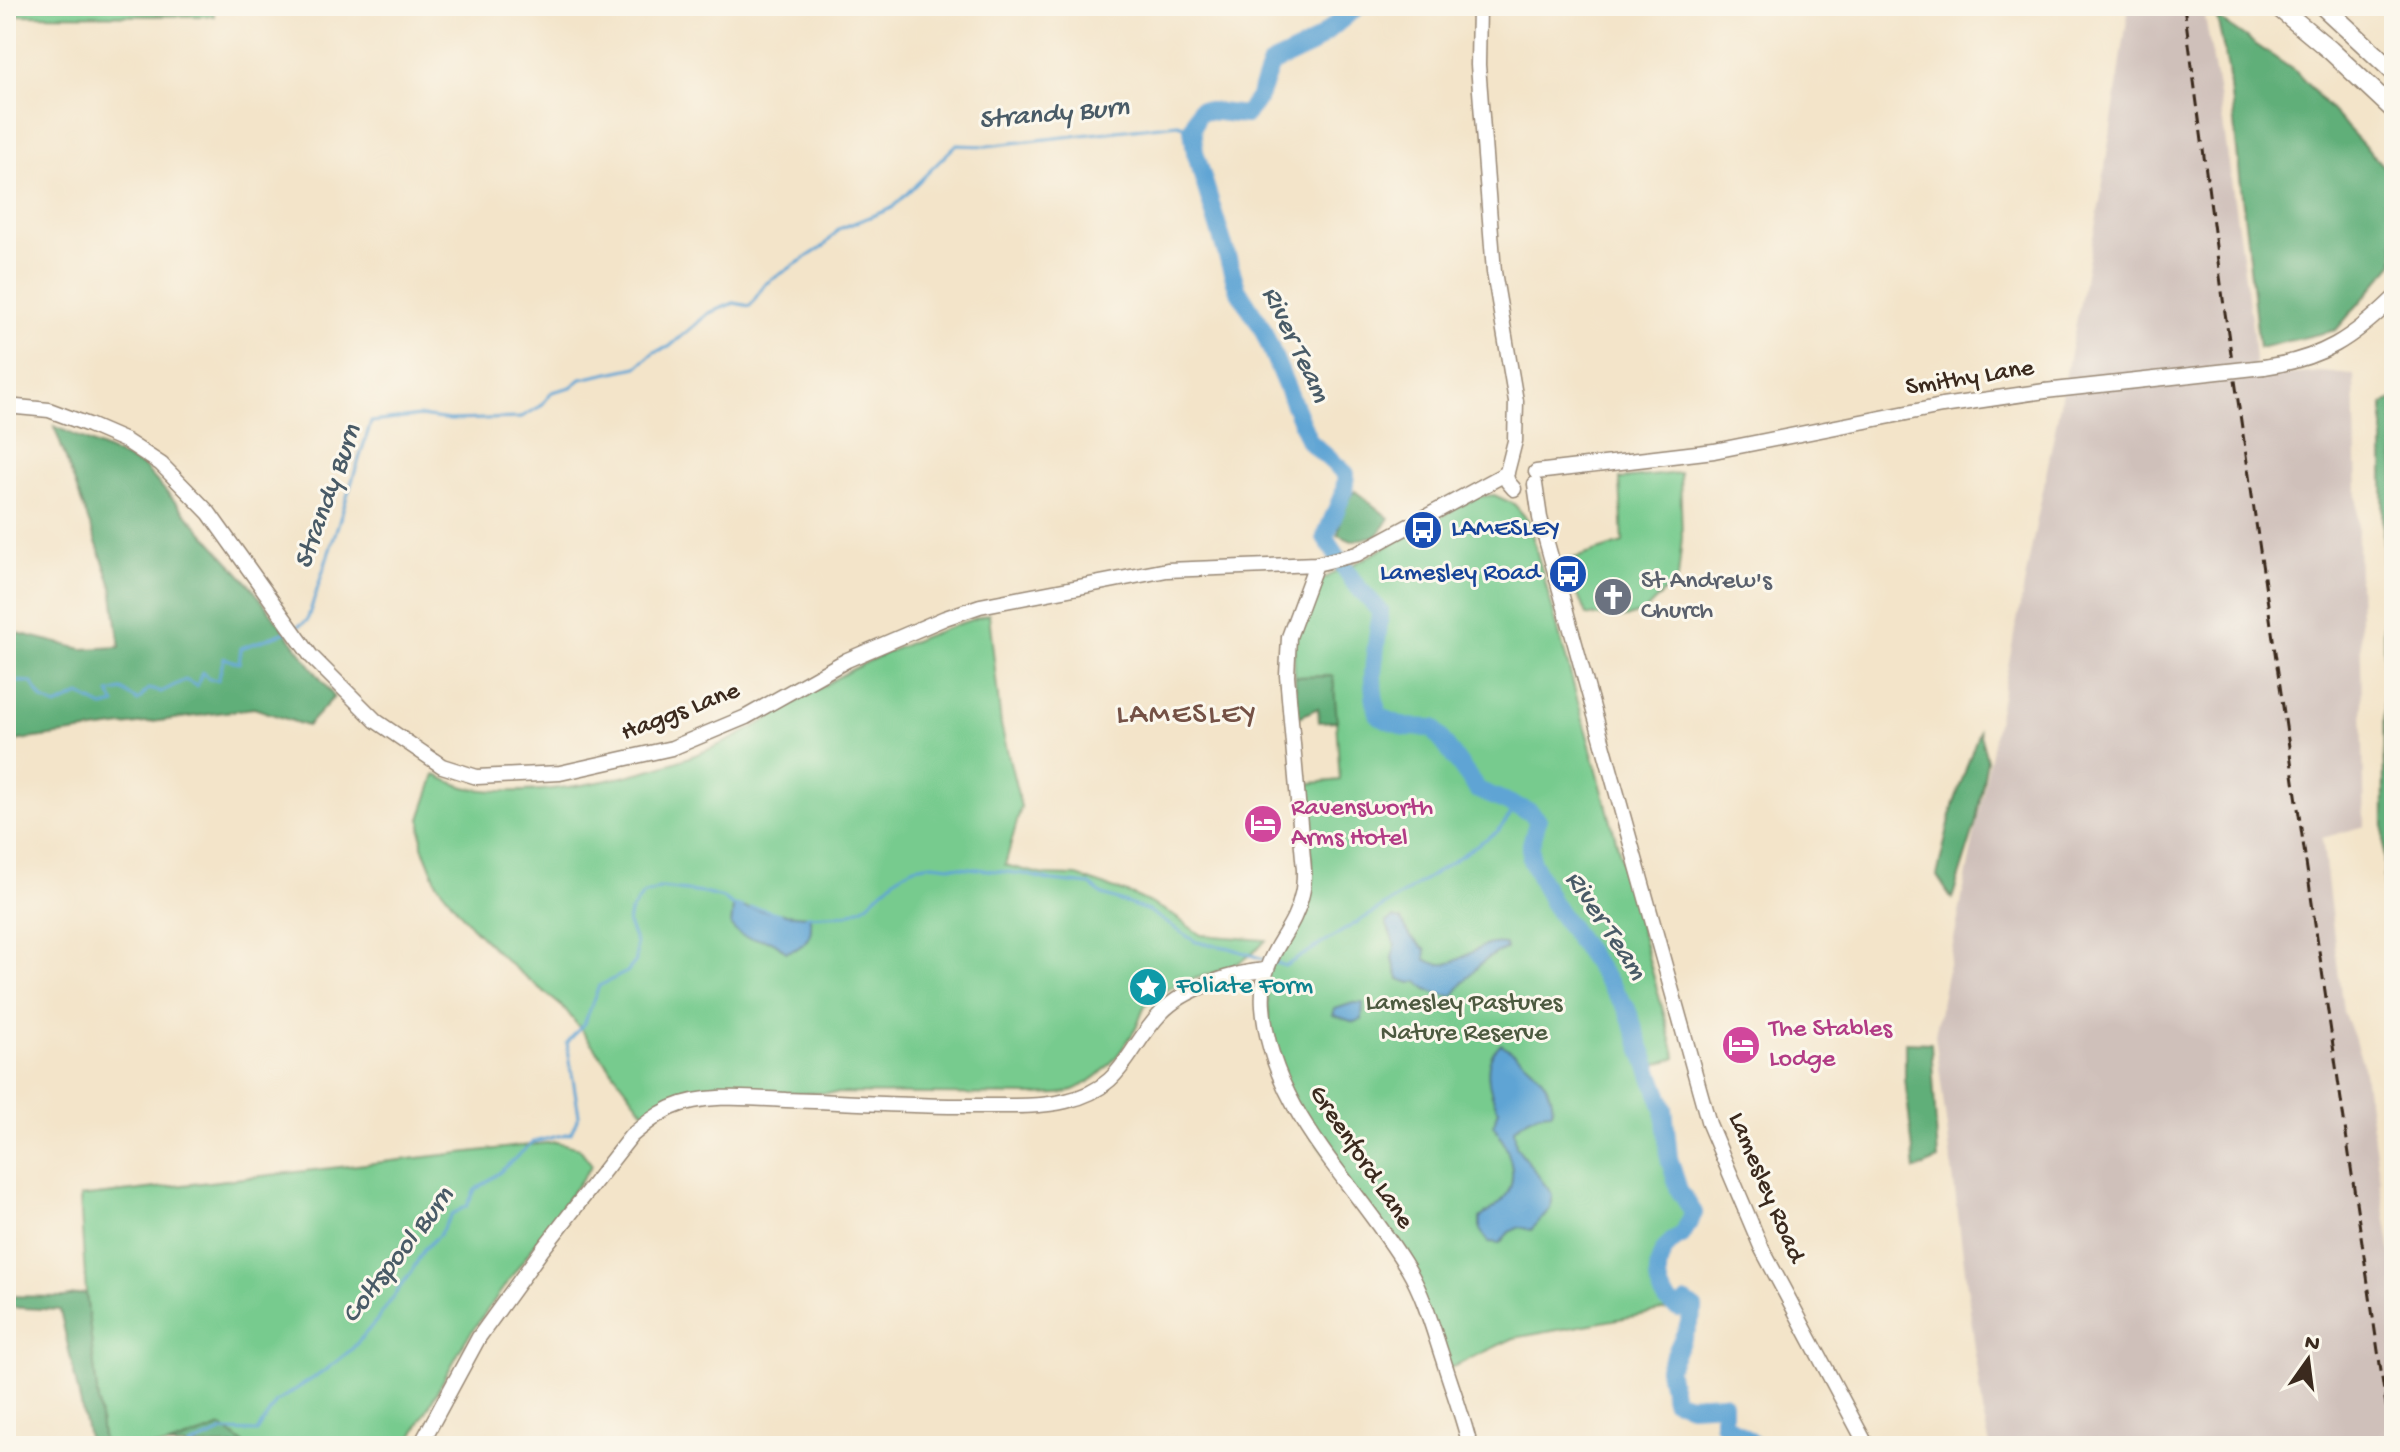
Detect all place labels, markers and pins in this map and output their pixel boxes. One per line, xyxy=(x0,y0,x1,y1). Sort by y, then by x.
bus stop icon: LAMESLEY xyxy=(1402,509,1444,551)
place label: LAMESLEY xyxy=(1451,515,1560,546)
bus stop icon: Lamesley Road xyxy=(1547,553,1589,595)
place label: Lamesley Road xyxy=(1380,559,1542,590)
place label: St Andrew's Church xyxy=(1641,567,1773,628)
church icon: St Andrew's Church xyxy=(1592,576,1634,618)
place label: Ravensworth Arms Hotel xyxy=(1291,794,1433,855)
hotel icon: Ravensworth Arms Hotel xyxy=(1242,803,1284,845)
place icon: Foliate Form xyxy=(1127,966,1169,1008)
place label: Foliate Form xyxy=(1175,972,1313,1003)
place label: The Stables Lodge xyxy=(1767,1015,1894,1076)
hotel icon: The Stables Lodge xyxy=(1720,1024,1762,1066)

